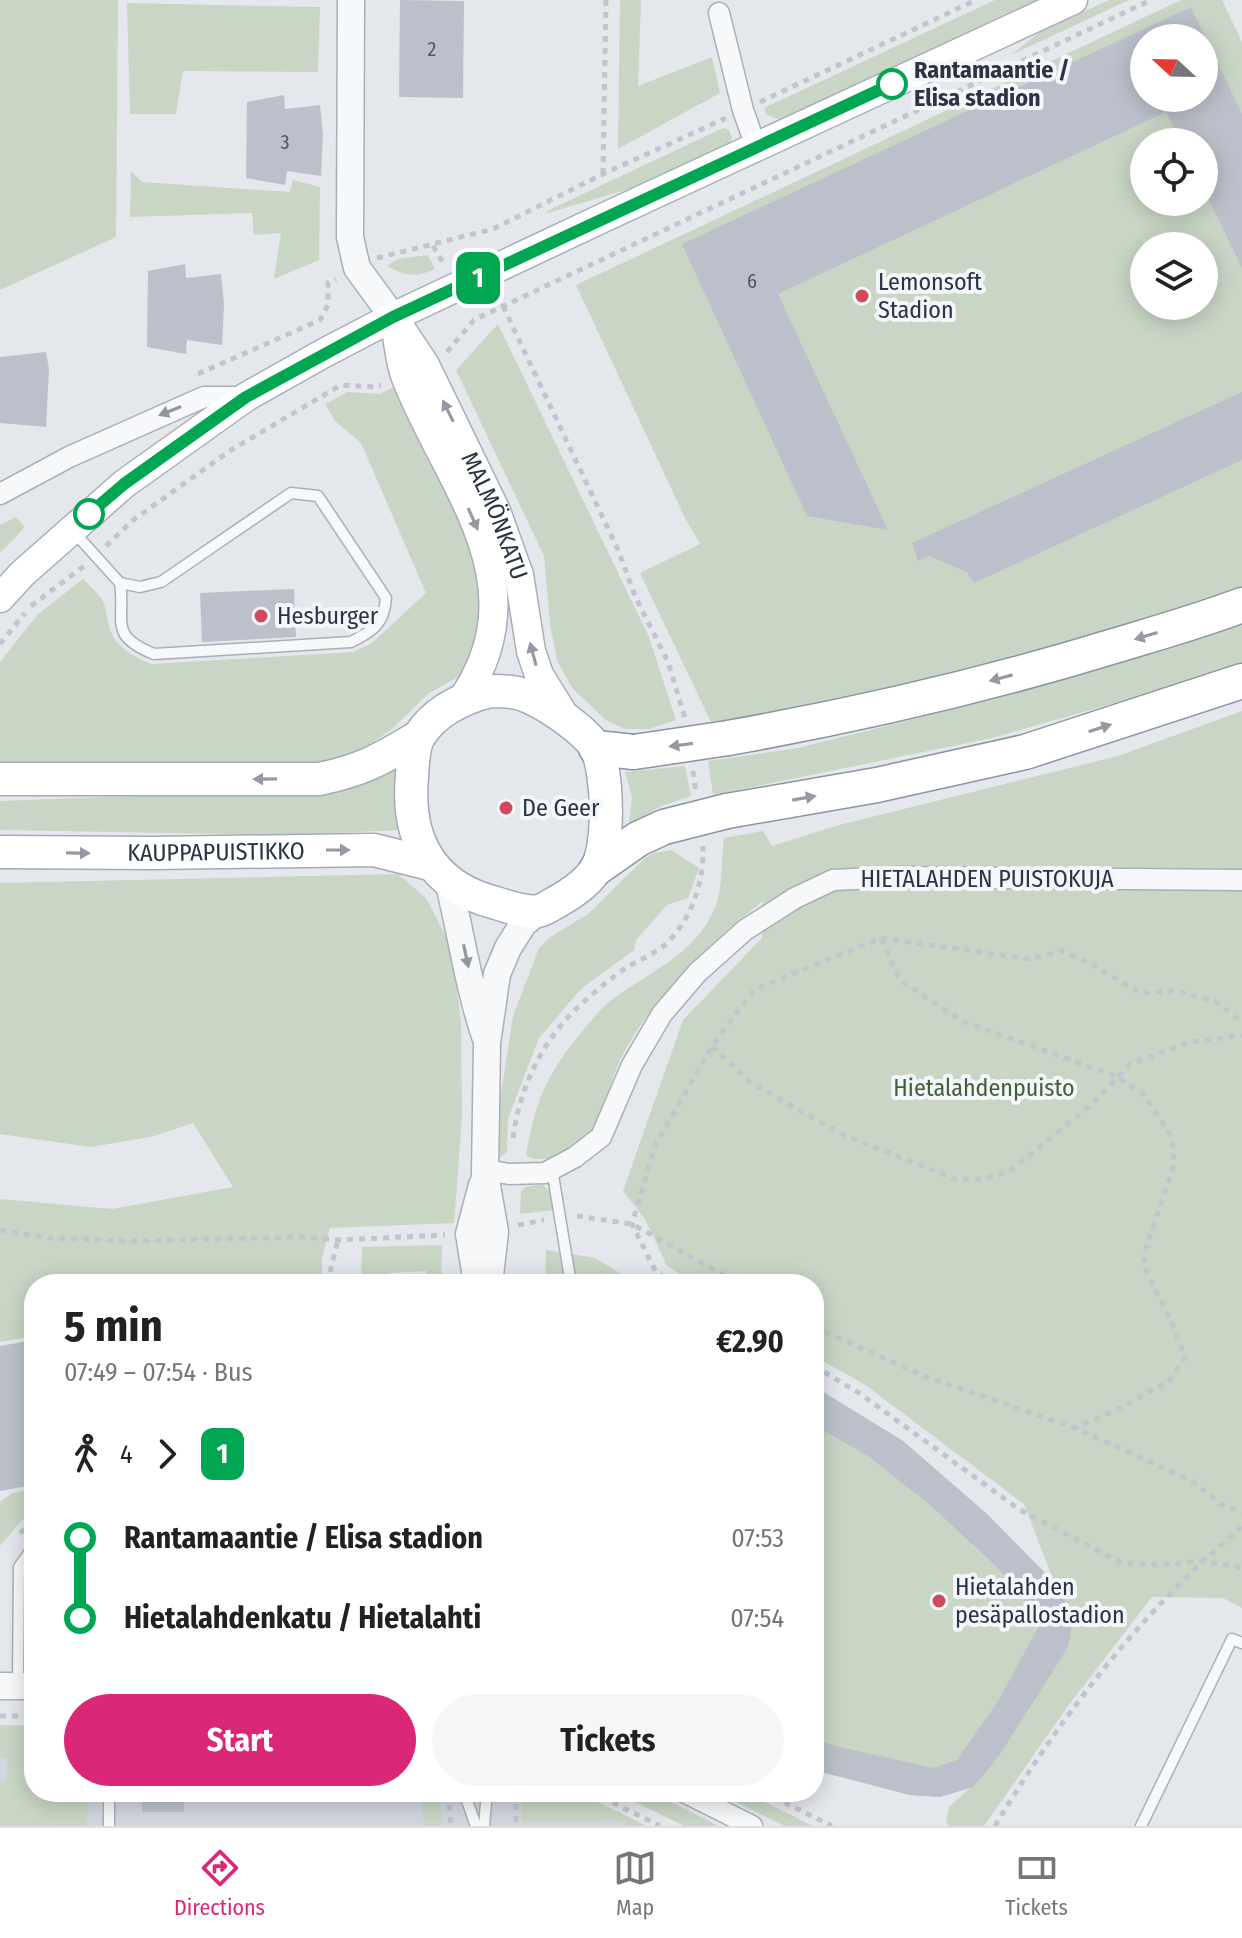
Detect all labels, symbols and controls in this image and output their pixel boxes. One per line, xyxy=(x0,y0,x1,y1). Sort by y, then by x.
north arrow xyxy=(1130,24,1218,112)
map controls xyxy=(1130,24,1218,320)
house number: 2 xyxy=(428,37,437,61)
place label: Rantamaantie / Elisa stadion xyxy=(914,56,1070,112)
marker: Rantamaantie / Elisa stadion xyxy=(877,69,907,99)
button: locate xyxy=(1130,128,1218,216)
house number: 3 xyxy=(280,130,290,154)
button: layers xyxy=(1130,232,1218,320)
line badge: 1 xyxy=(452,252,504,304)
text: 1 xyxy=(472,261,484,294)
place label: Lemonsoft Stadion xyxy=(878,268,982,324)
house number: 6 xyxy=(747,269,757,293)
marker: Lemonsoft Stadion xyxy=(853,287,871,305)
one-way arrow xyxy=(441,399,454,422)
one-way arrow xyxy=(158,405,182,418)
street label: MALMÖNKATU xyxy=(455,447,534,583)
unlabelled marker xyxy=(74,499,104,529)
one-way arrow xyxy=(466,507,480,531)
place label: Hesburger xyxy=(277,602,379,630)
marker: Hesburger xyxy=(252,607,270,625)
one-way arrow xyxy=(1134,630,1158,643)
one-way arrow xyxy=(527,641,539,666)
one-way arrow xyxy=(988,673,1013,685)
one-way arrow xyxy=(1088,721,1112,733)
one-way arrow xyxy=(668,739,693,752)
one-way arrow xyxy=(252,773,277,785)
one-way arrow xyxy=(791,791,816,803)
place label: De Geer xyxy=(522,794,600,822)
marker: De Geer xyxy=(497,799,515,817)
street label: KAUPPAPUISTIKKO xyxy=(127,837,305,867)
one-way arrow xyxy=(326,844,351,857)
one-way arrow xyxy=(66,847,91,859)
street label: HIETALAHDEN PUISTOKUJA xyxy=(860,865,1114,893)
one-way arrow xyxy=(460,944,473,969)
park label: Hietalahdenpuisto xyxy=(893,1074,1075,1102)
text: 5 min xyxy=(64,1300,163,1353)
text: €2.90 xyxy=(716,1324,784,1360)
text: 07:49 – 07:54 · Bus xyxy=(64,1357,253,1388)
icon: walk xyxy=(64,1432,108,1476)
icon: forward xyxy=(145,1432,189,1476)
text: 1 xyxy=(217,1437,228,1470)
text: 4 xyxy=(120,1439,133,1470)
text: Rantamaantie / Elisa stadion xyxy=(124,1520,483,1556)
text: 07:53 xyxy=(731,1523,784,1554)
place label: Hietalahden pesäpallostadion xyxy=(955,1573,1125,1629)
marker: Hietalahden pesäpallostadion xyxy=(930,1592,948,1610)
text: Hietalahdenkatu / Hietalahti xyxy=(124,1600,481,1636)
text: 07:54 xyxy=(730,1603,784,1634)
button: Start xyxy=(64,1694,416,1786)
button: Tickets xyxy=(432,1694,784,1786)
tab: Directions xyxy=(174,1846,265,1921)
tab: Map xyxy=(613,1846,657,1921)
tab: Tickets xyxy=(1005,1846,1068,1921)

